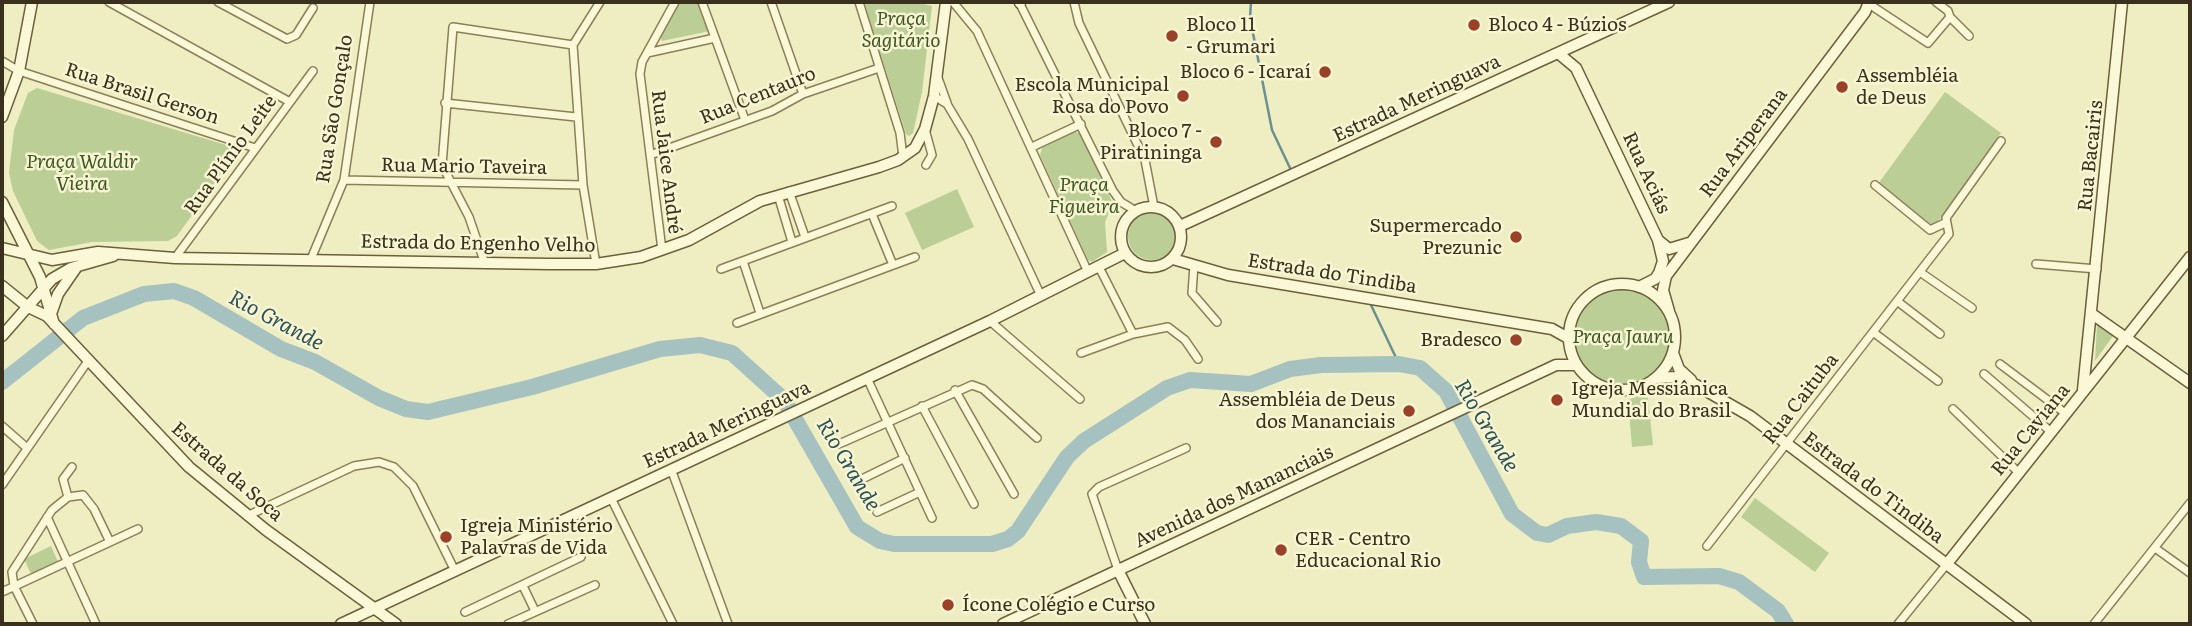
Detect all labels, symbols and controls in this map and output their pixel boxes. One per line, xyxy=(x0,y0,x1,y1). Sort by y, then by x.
park label: Praça Sagitário xyxy=(862,8,940,52)
place label: Bloco 11 - Grumari xyxy=(1186,14,1276,58)
place label: Bloco 4 - Búzios xyxy=(1488,14,1627,36)
marker: Bloco 4 - Búzios xyxy=(1466,17,1482,33)
marker: Bloco 11 - Grumari xyxy=(1164,28,1180,44)
street label: Rua São Gonçalo xyxy=(312,33,358,185)
street label: Estrada Meringuava xyxy=(1330,50,1504,148)
street label: Rua Brasil Gerson xyxy=(62,58,222,130)
place label: Bloco 6 - Icaraí xyxy=(1180,61,1311,83)
street label: Rua Centauro xyxy=(697,62,819,130)
marker: Bloco 6 - Icaraí xyxy=(1317,64,1333,80)
place label: Assembléia de Deus xyxy=(1856,65,1959,109)
place label: Escola Municipal Rosa do Povo xyxy=(1014,74,1169,118)
marker: Assembléia de Deus xyxy=(1834,79,1850,95)
street label: Rua Ariperana xyxy=(1695,84,1793,202)
marker: Escola Municipal Rosa do Povo xyxy=(1175,88,1191,104)
street label: Rua Jaice André xyxy=(646,89,686,235)
street label: Rua Plínio Leite xyxy=(180,91,282,219)
street label: Rua Bacairis xyxy=(2074,99,2108,213)
place label: Bloco 7 - Piratininga xyxy=(1099,120,1202,164)
street label: Rua Aciás xyxy=(1617,129,1675,217)
marker: Bloco 7 - Piratininga xyxy=(1208,134,1224,150)
park label: Praça Waldir Vieira xyxy=(26,151,138,195)
street label: Rua Mario Taveira xyxy=(381,154,547,180)
park label: Praça Figueira xyxy=(1048,174,1120,218)
place label: Supermercado Prezunic xyxy=(1369,215,1502,259)
marker: Supermercado Prezunic xyxy=(1508,229,1524,245)
street label: Estrada do Engenho Velho xyxy=(360,231,596,257)
street label: Estrada do Tindiba xyxy=(1246,249,1418,299)
water label: Rio Grande xyxy=(224,285,328,357)
park label: Praça Jauru xyxy=(1572,326,1674,348)
place label: Bradesco xyxy=(1420,329,1502,351)
marker: Bradesco xyxy=(1508,332,1524,348)
street label: Rua Caituba xyxy=(1758,349,1844,449)
water label: Rio Grande xyxy=(1448,375,1524,477)
street label: Estrada Meringuava xyxy=(640,376,814,474)
place label: Igreja Messiânica Mundial do Brasil xyxy=(1571,378,1731,422)
street label: Rua Caviana xyxy=(1987,379,2075,481)
place label: Assembléia de Deus dos Mananciais xyxy=(1219,389,1395,433)
marker: Igreja Messiânica Mundial do Brasil xyxy=(1549,392,1565,408)
marker: Assembléia de Deus dos Mananciais xyxy=(1401,403,1417,419)
water label: Rio Grande xyxy=(810,414,886,516)
street label: Estrada da Soca xyxy=(167,417,287,527)
street label: Estrada do Tindiba xyxy=(1798,427,1948,549)
street label: Avenida dos Mananciais xyxy=(1131,441,1337,553)
place label: Igreja Ministério Palavras de Vida xyxy=(460,515,613,559)
place label: CER - Centro Educacional Rio xyxy=(1295,528,1441,572)
marker: Igreja Ministério Palavras de Vida xyxy=(438,529,454,545)
marker: CER - Centro Educacional Rio xyxy=(1273,542,1289,558)
place label: Ícone Colégio e Curso xyxy=(962,594,1155,616)
marker: Ícone Colégio e Curso xyxy=(940,597,956,613)

